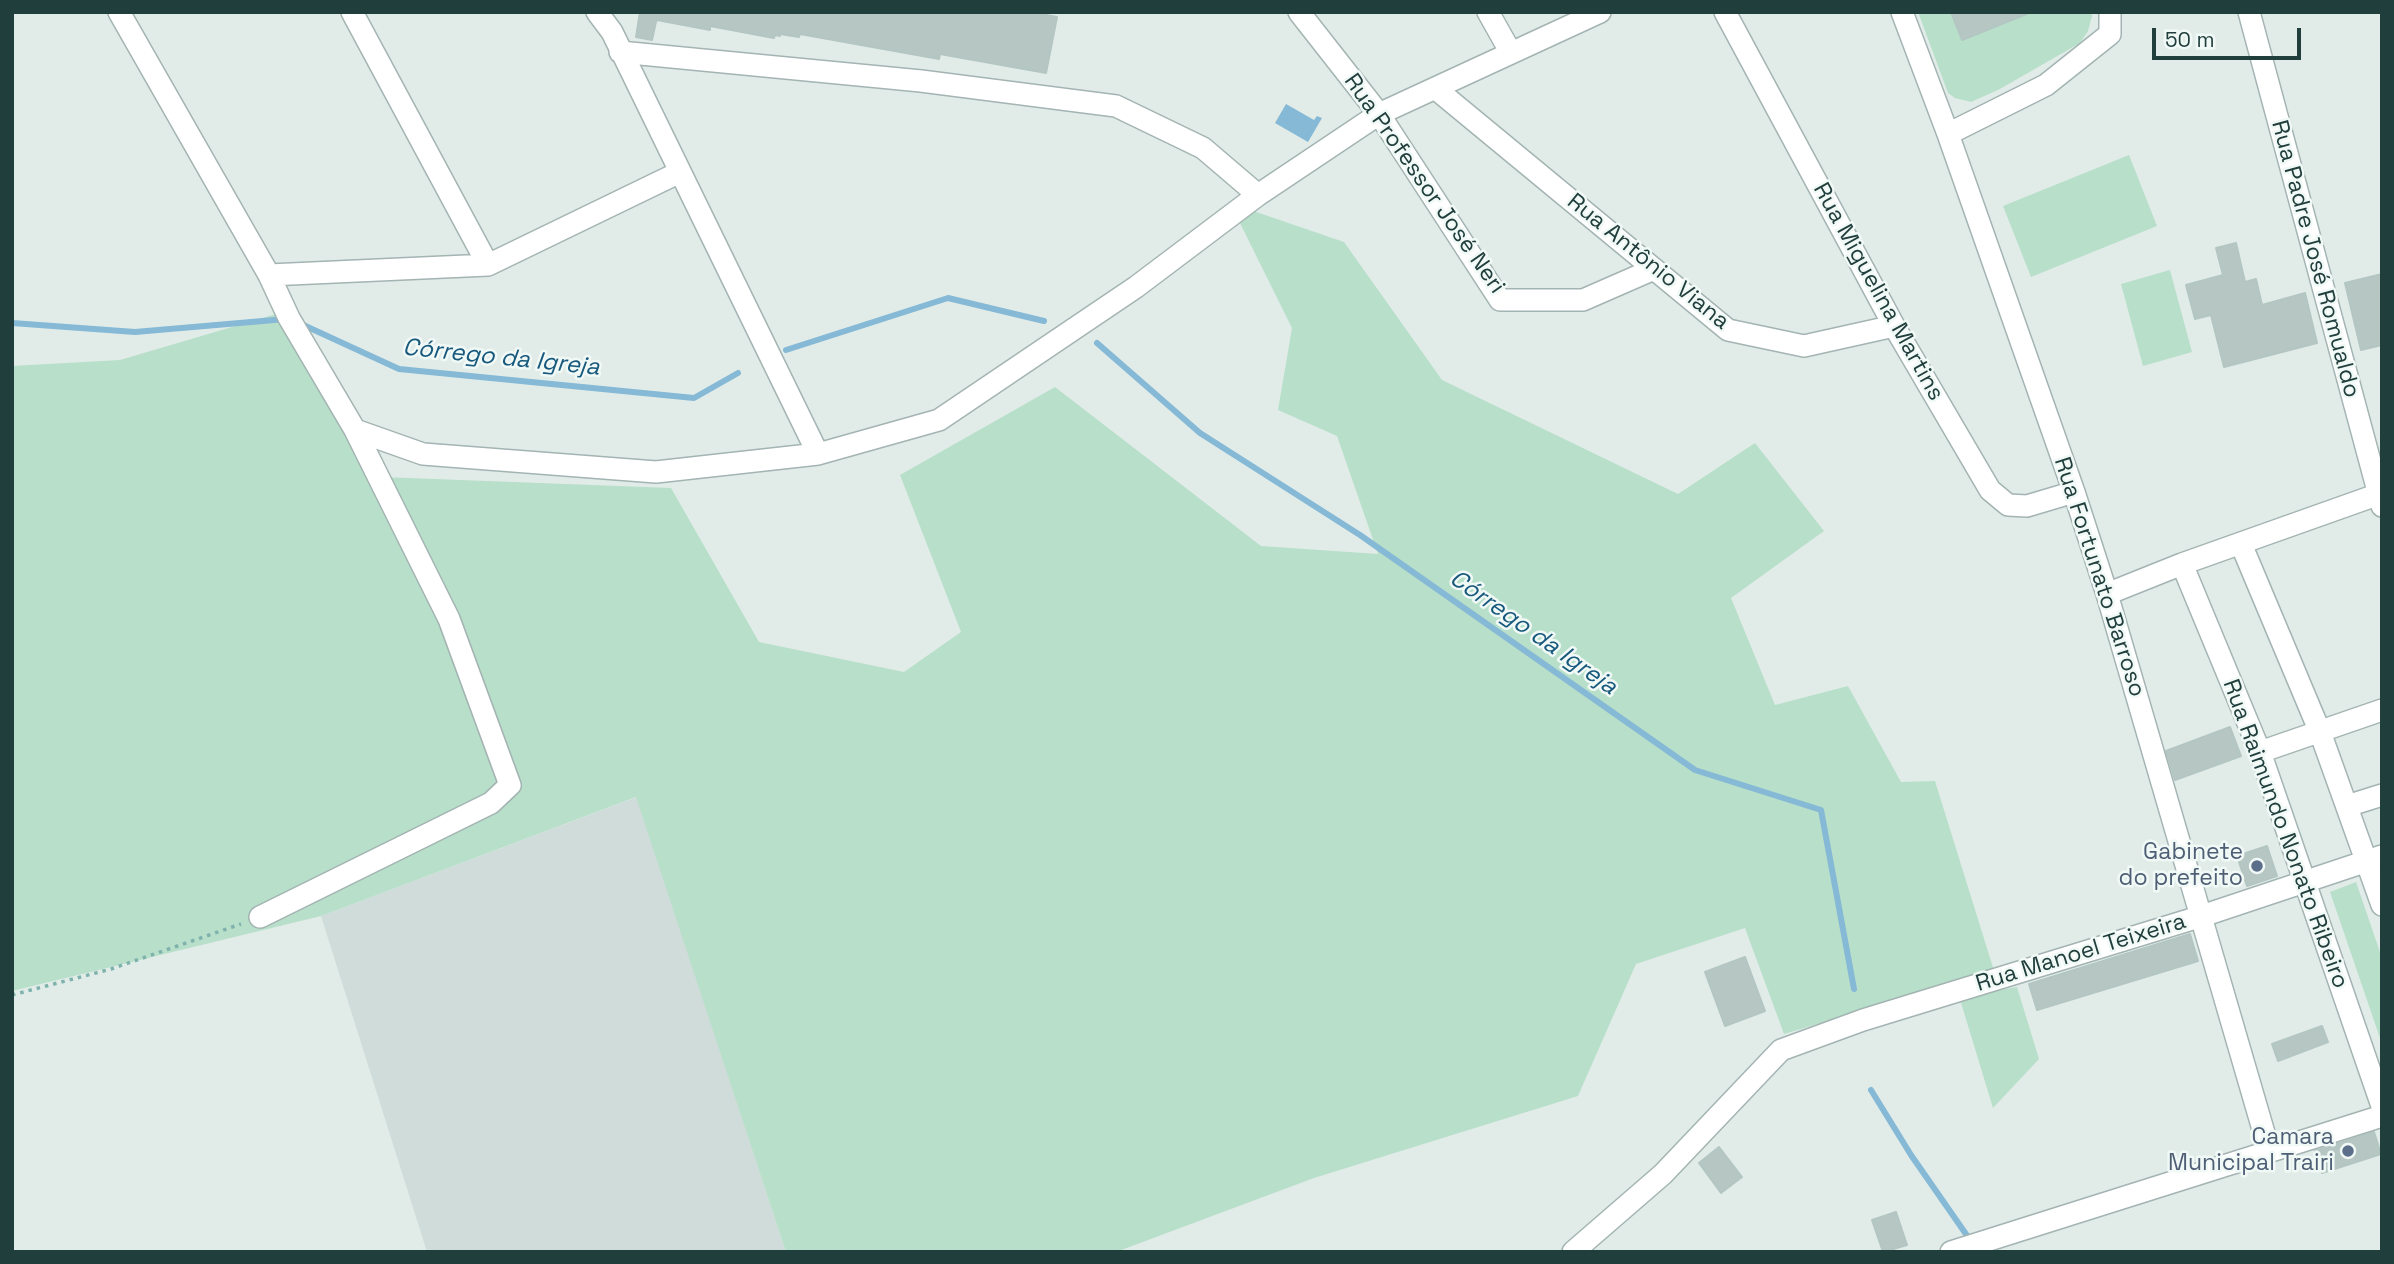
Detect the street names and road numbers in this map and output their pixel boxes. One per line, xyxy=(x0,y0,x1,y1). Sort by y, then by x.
street label: Rua Professor José Neri xyxy=(1338,69,1510,299)
street label: Rua Padre José Romualdo xyxy=(2265,117,2365,401)
street label: Rua Miguelina Martins xyxy=(1807,178,1949,406)
street label: Rua Antônio Viana xyxy=(1561,188,1735,336)
street label: Rua Fortunato Barroso xyxy=(2047,454,2151,700)
street label: Rua Raimundo Nonato Ribeiro xyxy=(2216,676,2354,992)
street label: Rua Manoel Teixeira xyxy=(1973,908,2189,998)

